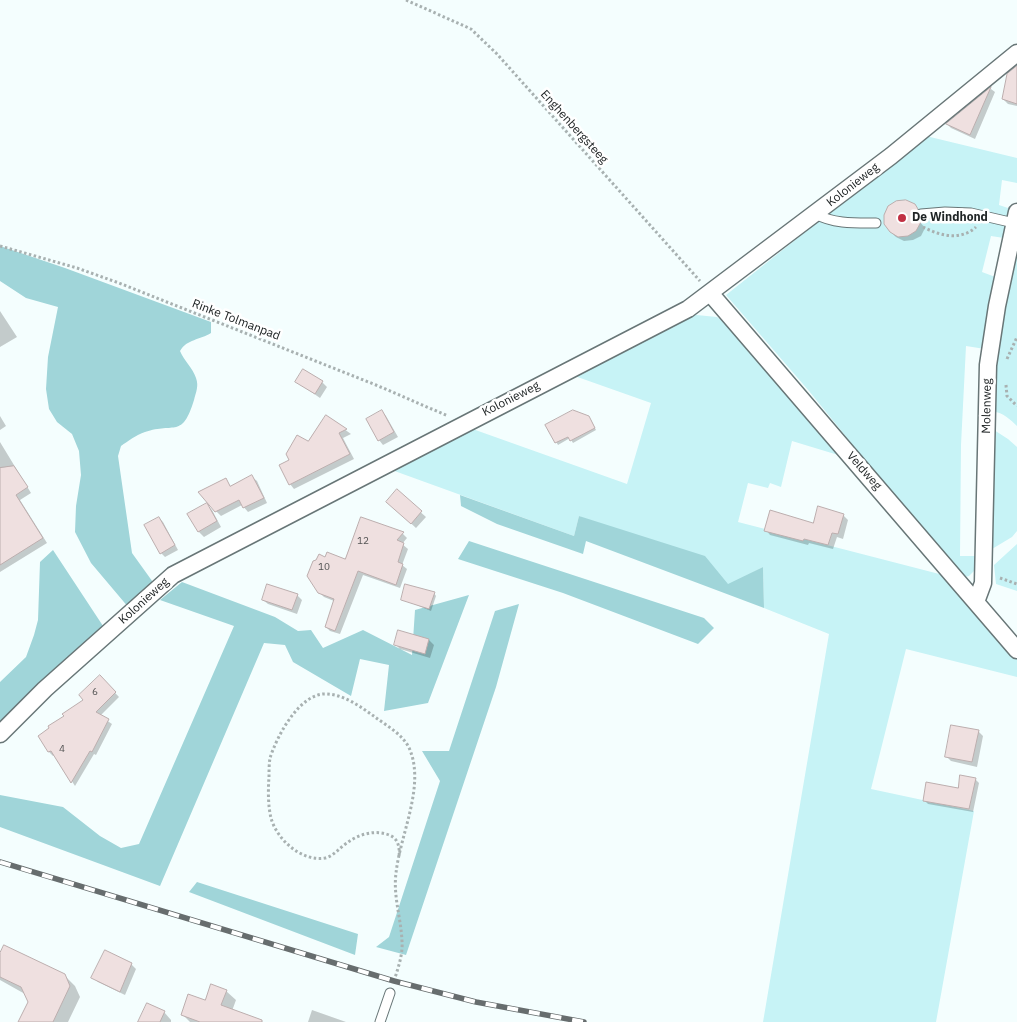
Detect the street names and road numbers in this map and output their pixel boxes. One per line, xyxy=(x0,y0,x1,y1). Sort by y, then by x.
street label: Enghenbergsteeg xyxy=(537,87,611,167)
street label: Kolonieweg xyxy=(824,160,882,210)
street label: Rinke Tolmanpad xyxy=(190,297,282,343)
street label: Kolonieweg xyxy=(480,378,542,420)
street label: Molenweg xyxy=(979,378,995,434)
street label: Veldweg xyxy=(844,449,884,493)
street label: Kolonieweg xyxy=(116,575,172,627)

